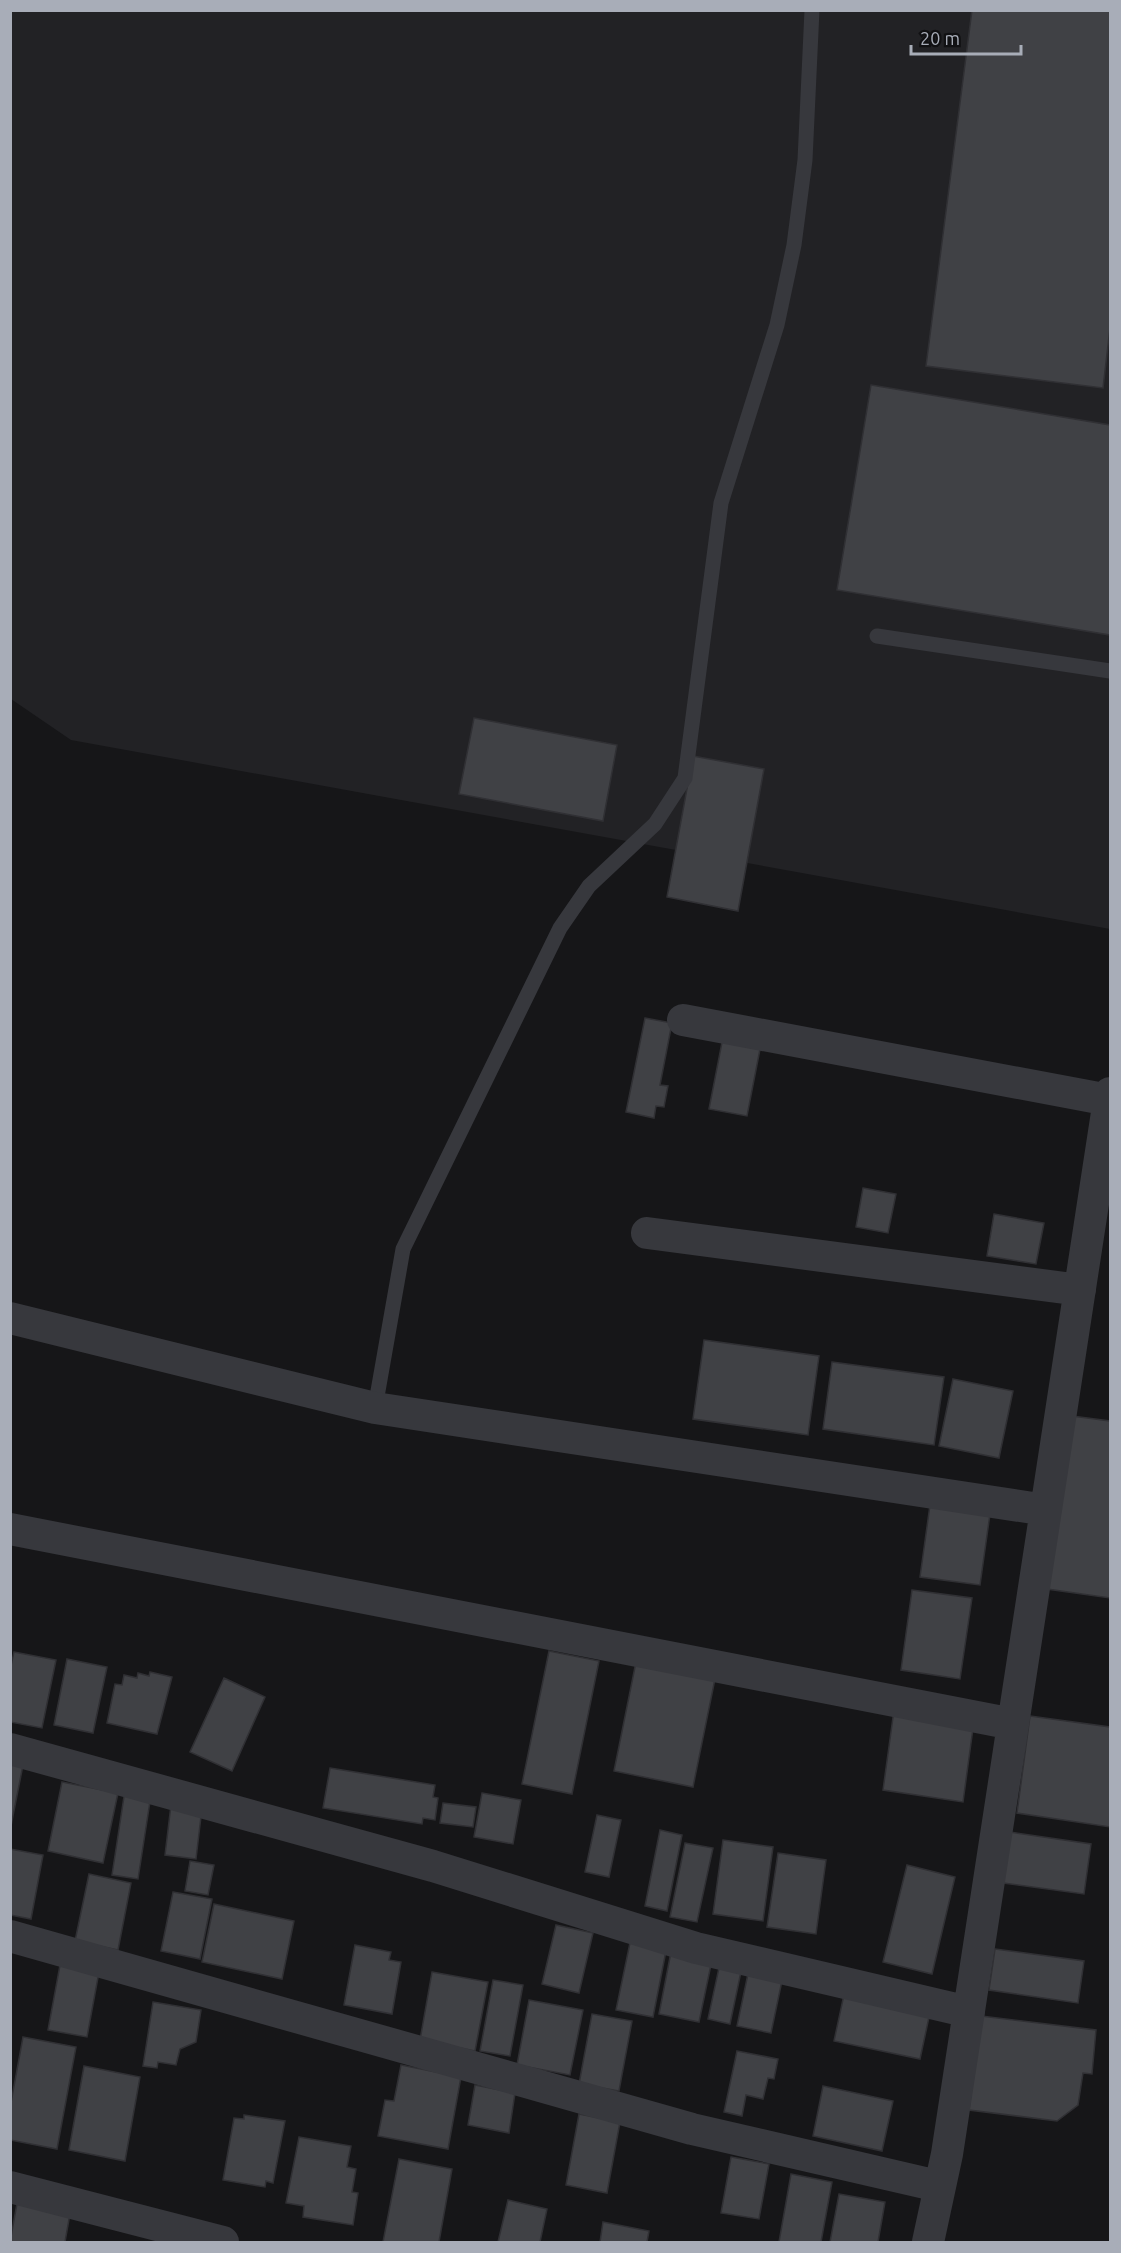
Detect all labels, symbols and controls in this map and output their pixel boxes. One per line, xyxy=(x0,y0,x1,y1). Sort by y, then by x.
scale bar xyxy=(911,18,1020,56)
text: 20 m xyxy=(920,28,960,48)

